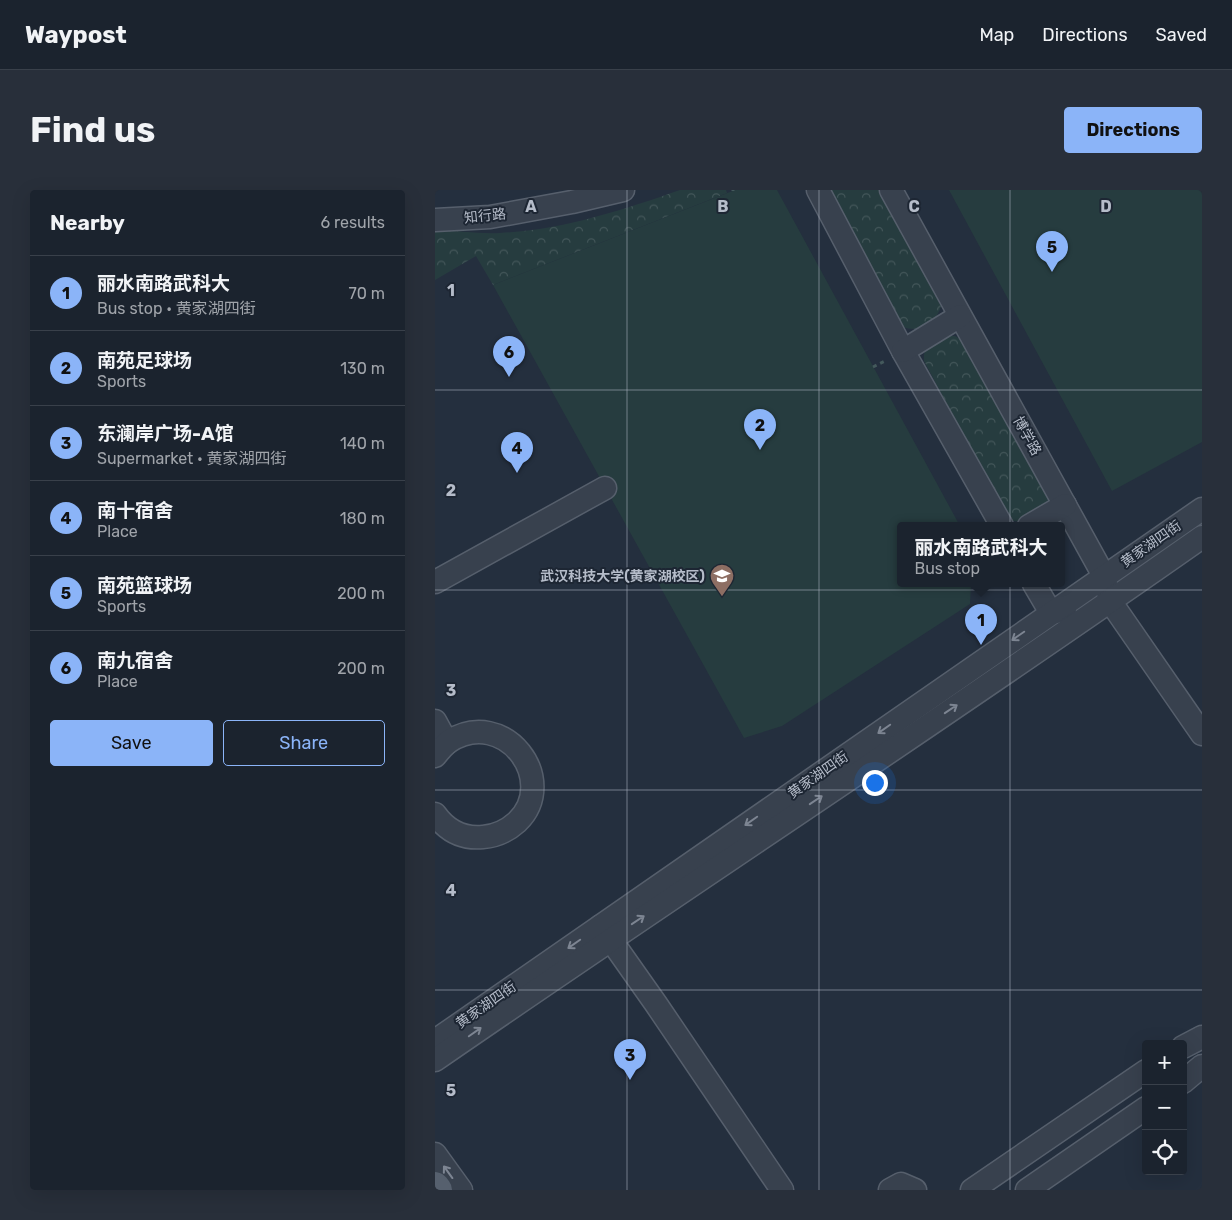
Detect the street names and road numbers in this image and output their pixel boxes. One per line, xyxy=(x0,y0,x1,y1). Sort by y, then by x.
street label: 知行路 xyxy=(463,205,507,227)
street label: 博学路 xyxy=(1009,414,1045,458)
street label: 黄家湖四街 xyxy=(1117,517,1185,571)
street label: 黄家湖四街 xyxy=(784,748,852,802)
street label: 黄家湖四街 xyxy=(452,978,520,1032)

